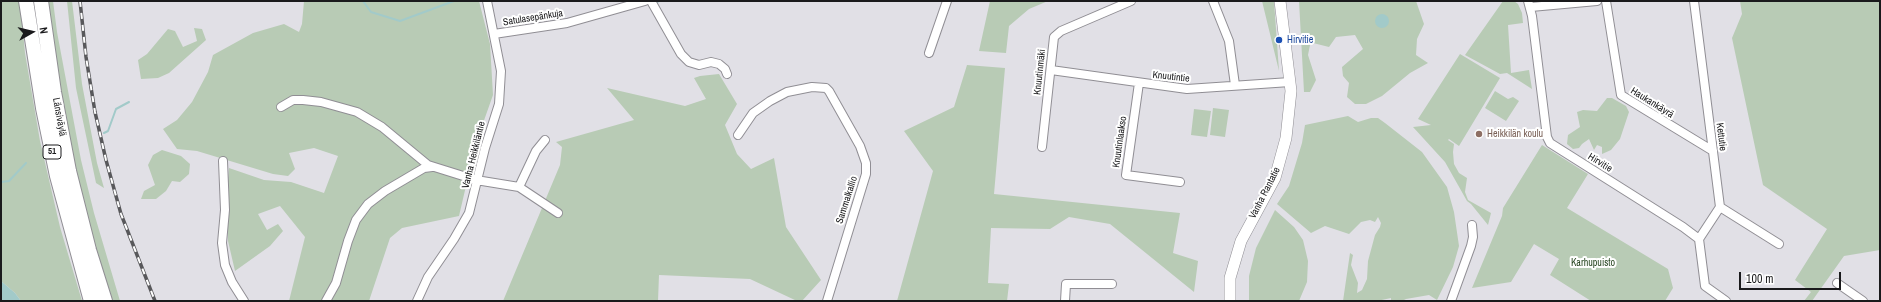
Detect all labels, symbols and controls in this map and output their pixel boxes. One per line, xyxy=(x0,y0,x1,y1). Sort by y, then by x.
street label: Satulasepänkuja xyxy=(502,7,564,29)
north arrow xyxy=(12,12,52,52)
text: N xyxy=(36,26,51,35)
place label: Hirvitie xyxy=(1287,34,1313,46)
marker: Hirvitie xyxy=(1274,35,1284,45)
street label: Knuutinmäki xyxy=(1032,48,1048,96)
street label: Knuutintie xyxy=(1152,69,1190,85)
street label: Haukankäyrä xyxy=(1628,85,1676,121)
street label: Länsiväylä xyxy=(50,97,68,137)
street label: Knuutinlaakso xyxy=(1110,115,1130,169)
street label: Vanha Heikkiläntie xyxy=(460,120,488,190)
street label: Kettutie xyxy=(1713,122,1729,152)
place label: Heikkilän koulu xyxy=(1487,128,1543,140)
marker: Heikkilän koulu xyxy=(1474,129,1484,139)
road number: 51 xyxy=(43,145,61,159)
street label: Hirvitie xyxy=(1586,151,1614,175)
street label: Vanha Rantatie xyxy=(1247,165,1283,221)
street label: Sammalkallio xyxy=(834,175,860,225)
park label: Karhupuisto xyxy=(1571,257,1615,269)
scale bar xyxy=(1741,264,1843,290)
text: 100 m xyxy=(1746,271,1773,287)

